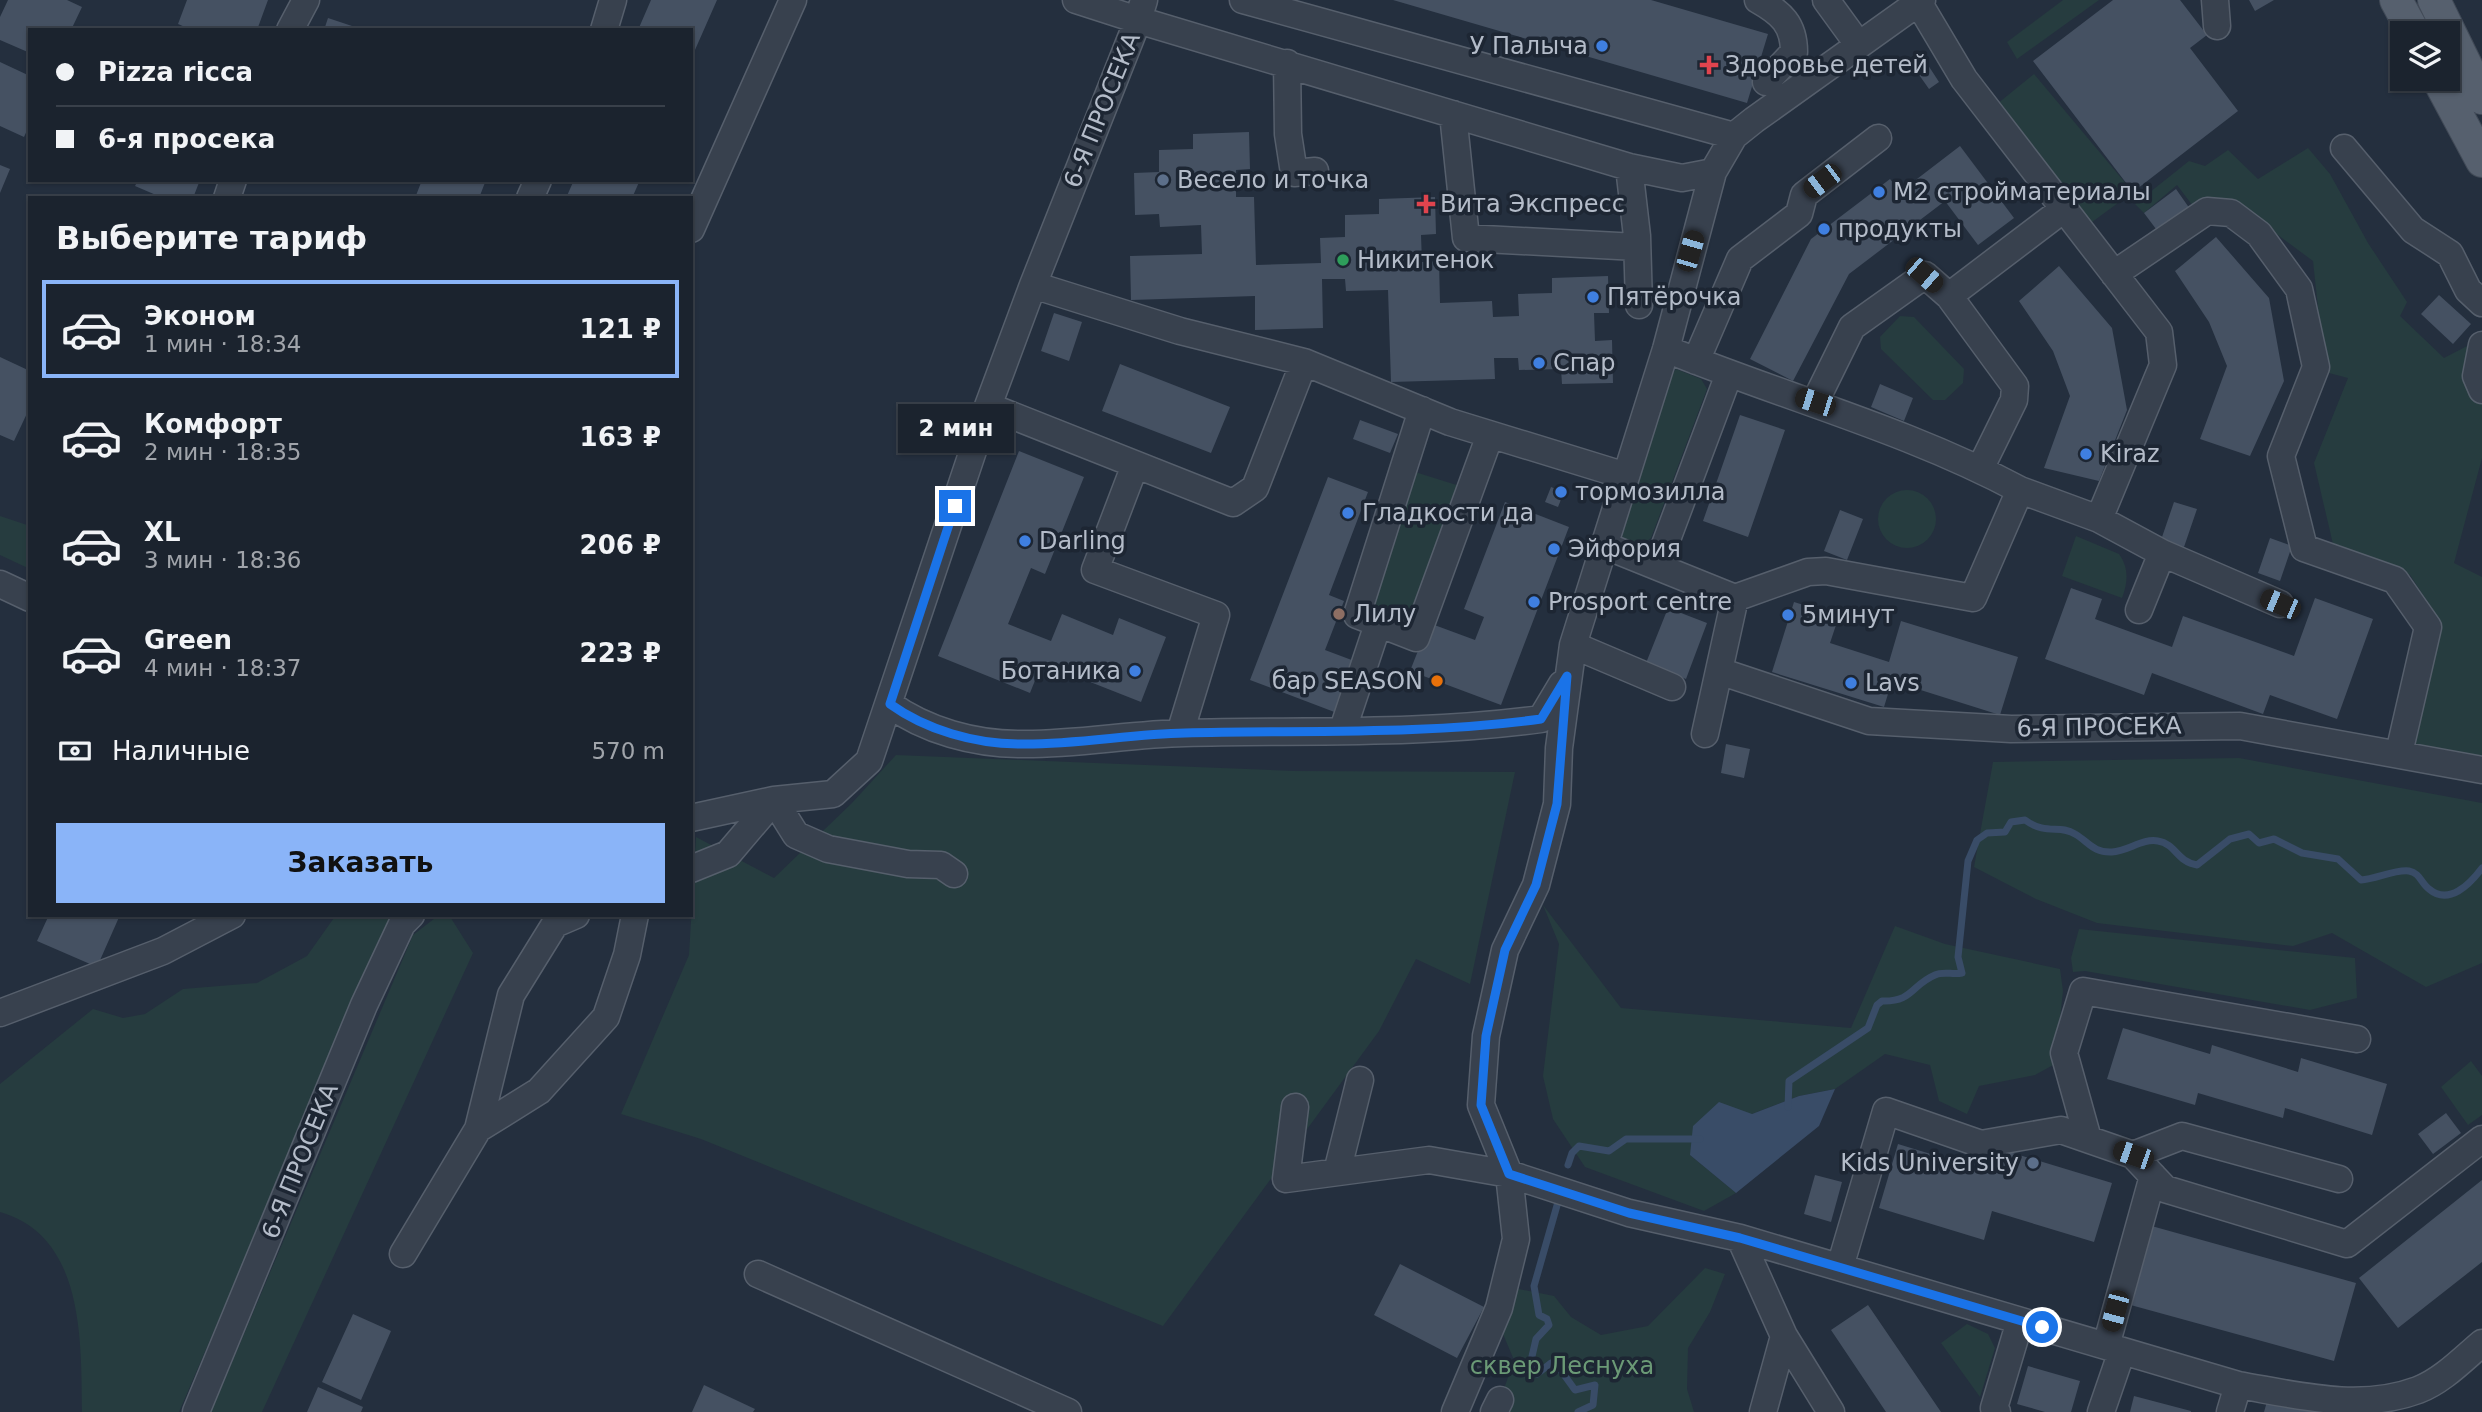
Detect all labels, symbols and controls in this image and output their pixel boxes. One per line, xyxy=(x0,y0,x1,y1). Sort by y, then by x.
map controls xyxy=(2390,21,2460,91)
button: layers xyxy=(2390,21,2460,91)
street label: 6-Я ПРОСЕКА xyxy=(1058,28,1146,192)
place label: У Палыча xyxy=(1470,32,1588,60)
marker: У Палыча xyxy=(1594,38,1610,54)
place label: Здоровье детей xyxy=(1725,51,1928,79)
marker: Здоровье детей xyxy=(1699,55,1719,75)
text: Pizza ricca xyxy=(98,57,253,87)
text: 6-я просека xyxy=(98,124,275,154)
car xyxy=(1799,160,1846,202)
place label: Весело и точка xyxy=(1177,166,1369,194)
marker: Весело и точка xyxy=(1155,172,1171,188)
place label: М2 стройматериалы xyxy=(1893,178,2151,206)
marker: М2 стройматериалы xyxy=(1871,184,1887,200)
place label: Вита Экспресс xyxy=(1440,190,1625,218)
marker: Вита Экспресс xyxy=(1418,196,1434,212)
place label: продукты xyxy=(1838,215,1962,243)
text: Выберите тариф xyxy=(56,219,367,257)
marker: продукты xyxy=(1816,221,1832,237)
car xyxy=(1675,228,1706,274)
place label: Никитенок xyxy=(1357,246,1494,274)
marker: Никитенок xyxy=(1335,252,1351,268)
car xyxy=(1902,253,1947,297)
place label: Пятёрочка xyxy=(1607,283,1742,311)
marker: Пятёрочка xyxy=(1585,289,1601,305)
icon: car xyxy=(60,298,123,361)
text: Эконом xyxy=(144,301,256,331)
text: 121 ₽ xyxy=(580,314,661,344)
text: 1 мин · 18:34 xyxy=(144,331,302,357)
place label: Спар xyxy=(1553,349,1615,377)
marker: Спар xyxy=(1531,355,1547,371)
car xyxy=(1792,386,1839,418)
callout: 2 мин xyxy=(897,405,1013,454)
icon: car xyxy=(60,406,123,469)
text: Комфорт xyxy=(144,409,282,439)
text: 2 мин xyxy=(919,415,993,441)
text: 163 ₽ xyxy=(580,422,661,452)
text: 2 мин · 18:35 xyxy=(144,439,302,465)
place label: Kiraz xyxy=(2100,440,2160,468)
marker: Kiraz xyxy=(2078,446,2094,462)
place label: тормозилла xyxy=(1575,478,1725,506)
marker: тормозилла xyxy=(1553,484,1569,500)
route end xyxy=(939,490,971,522)
place label: Гладкости да xyxy=(1362,499,1534,527)
marker: Гладкости да xyxy=(1340,505,1356,521)
icon: car xyxy=(60,514,123,577)
text: XL xyxy=(144,517,181,547)
place label: Darling xyxy=(1039,527,1126,555)
text: 206 ₽ xyxy=(580,530,661,560)
marker: Darling xyxy=(1017,533,1033,549)
place label: Эйфория xyxy=(1568,535,1681,563)
marker: Эйфория xyxy=(1546,541,1562,557)
text: 3 мин · 18:36 xyxy=(144,547,302,573)
car xyxy=(2257,586,2304,622)
place label: Prosport centre xyxy=(1548,588,1732,616)
marker: Prosport centre xyxy=(1526,594,1542,610)
place label: Лилу xyxy=(1353,600,1416,628)
place label: 5минут xyxy=(1802,601,1895,629)
marker: Лилу xyxy=(1331,606,1347,622)
marker: 5минут xyxy=(1780,607,1796,623)
icon: car xyxy=(60,622,123,685)
text: Green xyxy=(144,625,232,655)
text: 223 ₽ xyxy=(580,638,661,668)
text: 4 мин · 18:37 xyxy=(144,655,302,681)
place label: Ботаника xyxy=(1001,657,1121,685)
marker: Ботаника xyxy=(1127,663,1143,679)
place label: бар SEASON xyxy=(1272,667,1423,695)
place label: Lavs xyxy=(1865,669,1920,697)
marker: бар SEASON xyxy=(1429,673,1445,689)
marker: Lavs xyxy=(1843,675,1859,691)
street label: 6-Я ПРОСЕКА xyxy=(2016,712,2182,742)
icon: cash xyxy=(56,732,94,770)
text: Наличные xyxy=(112,736,250,766)
text: 570 m xyxy=(591,738,665,764)
button: Заказать xyxy=(56,823,665,903)
street label: 6-Я ПРОСЕКА xyxy=(256,1079,344,1243)
car xyxy=(2110,1138,2157,1172)
place label: Kids University xyxy=(1840,1149,2019,1177)
marker: Kids University xyxy=(2025,1155,2041,1171)
car xyxy=(2100,1288,2131,1334)
route start xyxy=(2026,1311,2058,1343)
park label: сквер Леснуха xyxy=(1470,1352,1654,1380)

